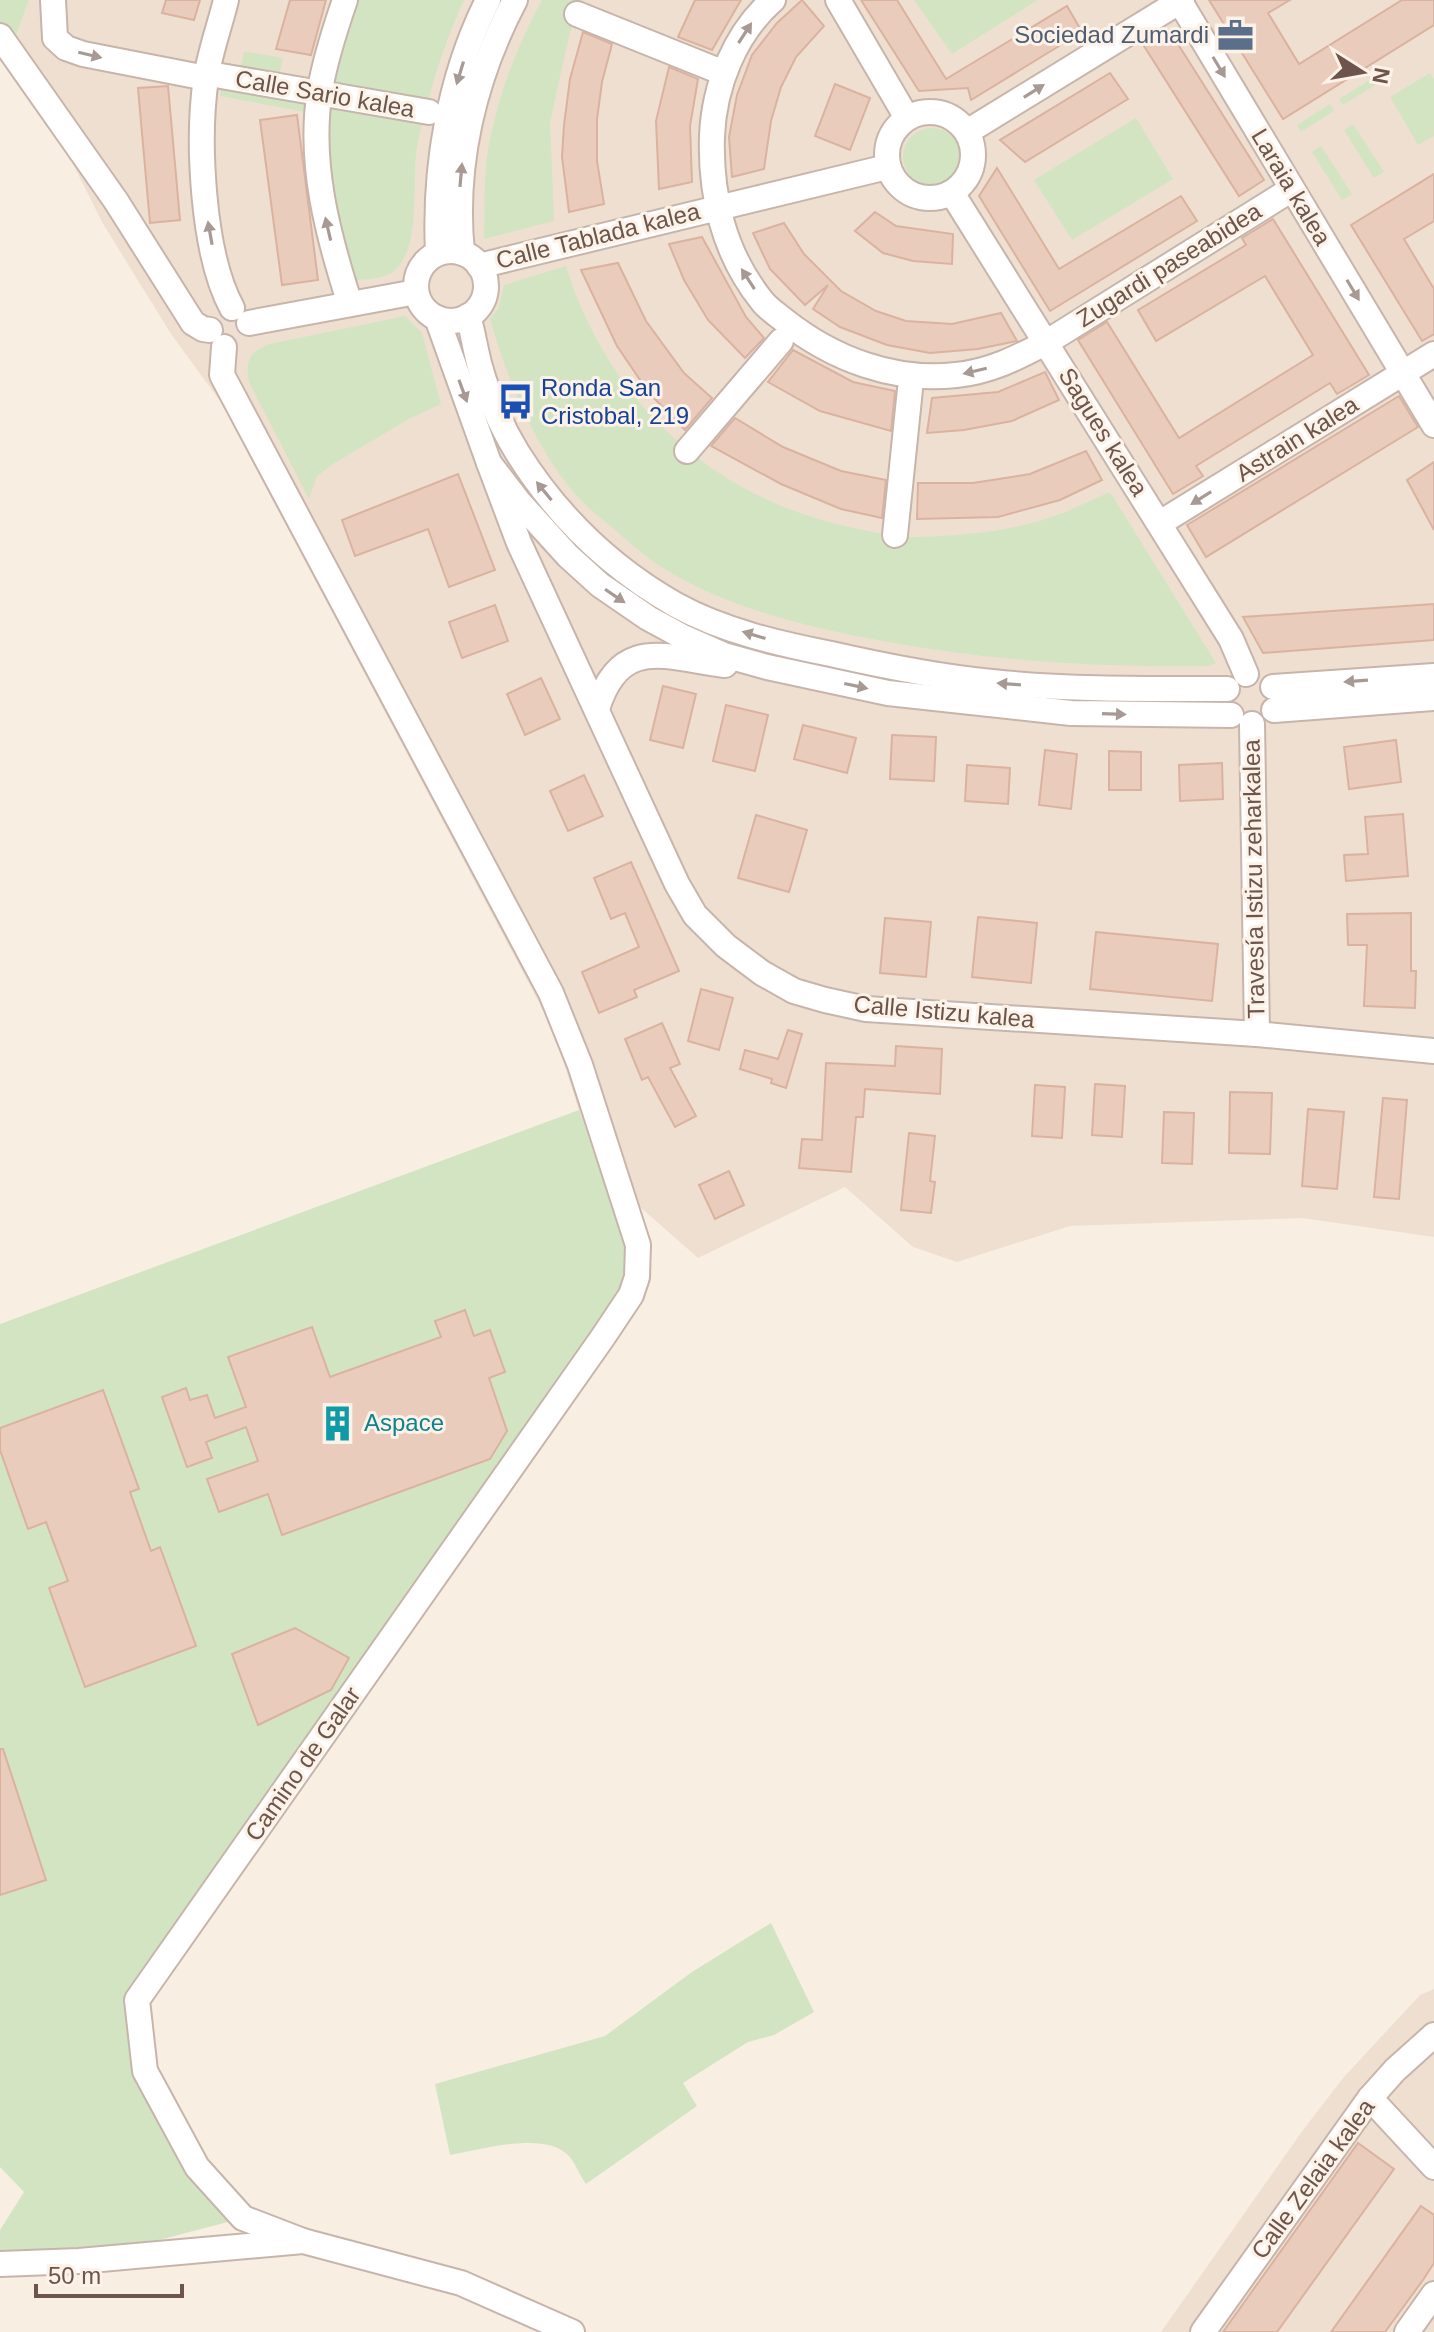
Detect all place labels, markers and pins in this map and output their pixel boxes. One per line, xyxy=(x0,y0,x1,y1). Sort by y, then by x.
office icon: Sociedad Zumardi xyxy=(1216,16,1254,54)
place label: Sociedad Zumardi xyxy=(1014,21,1209,48)
place label: Ronda San Cristobal, 219 xyxy=(541,374,689,429)
bus stop icon: Ronda San Cristobal, 219 xyxy=(496,383,534,421)
building icon: Aspace xyxy=(319,1404,357,1442)
place label: Aspace xyxy=(364,1409,444,1436)

